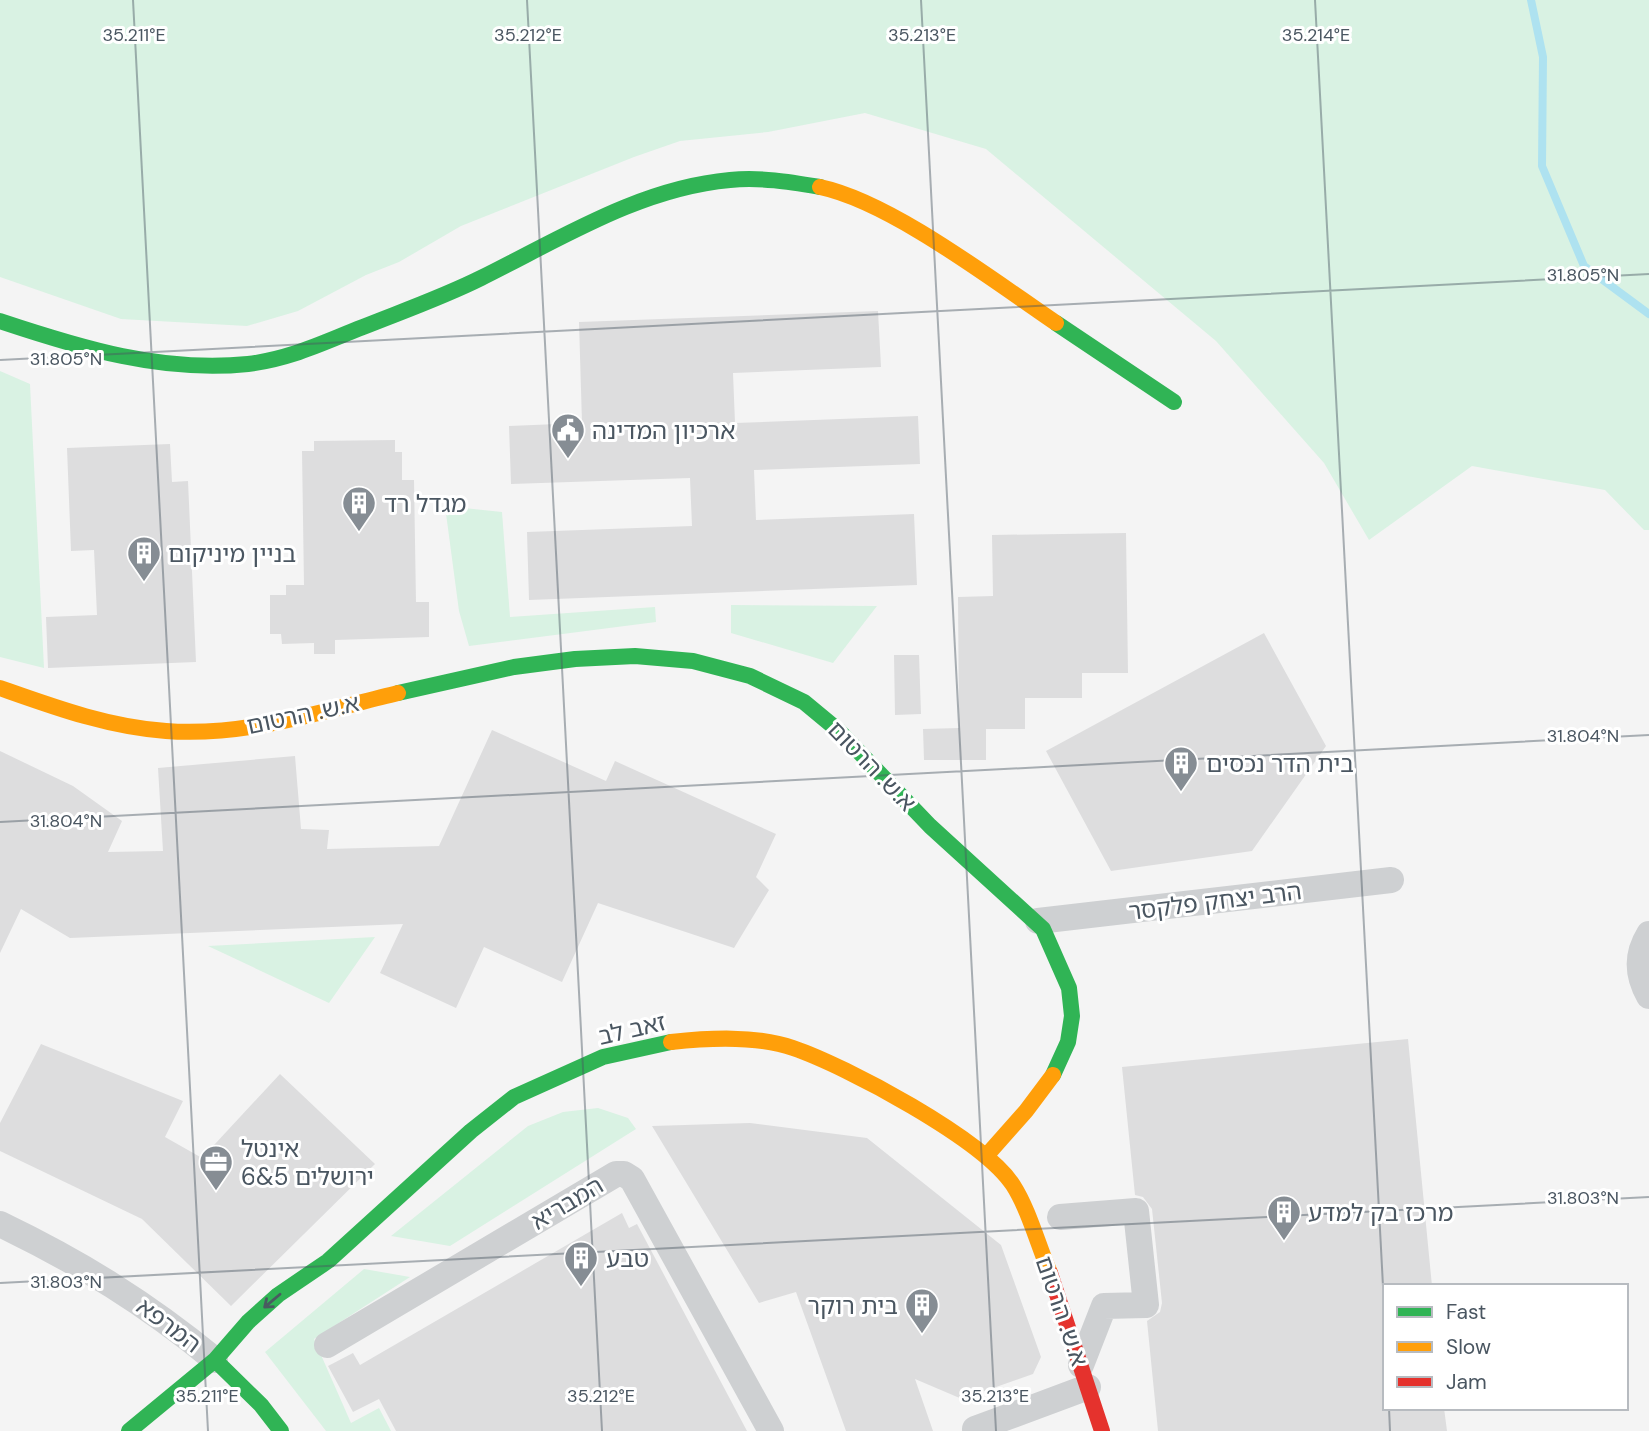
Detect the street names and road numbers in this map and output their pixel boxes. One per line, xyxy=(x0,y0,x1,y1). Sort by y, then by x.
street label: א.ש. הרטום xyxy=(244,687,362,741)
street label: א.ש. הרטום xyxy=(821,714,923,818)
street label: הרב יצחק פלקסר xyxy=(1127,875,1303,927)
street label: זאב לב xyxy=(595,1006,669,1052)
street label: המבריא xyxy=(525,1169,609,1237)
street label: א.ש. הרטום xyxy=(1029,1252,1095,1370)
street label: המרפא xyxy=(131,1291,207,1359)

